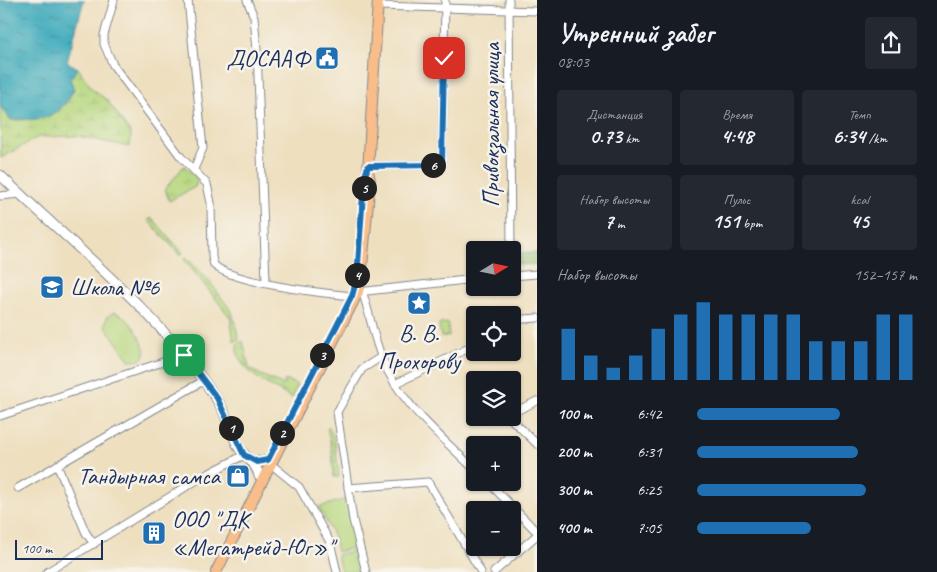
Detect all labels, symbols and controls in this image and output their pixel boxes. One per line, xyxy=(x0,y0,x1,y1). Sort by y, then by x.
text: Утренний забег xyxy=(557,15,713,50)
button: share xyxy=(865,17,917,69)
pin xyxy=(423,37,465,79)
street label: Привокзальная улица xyxy=(476,41,507,207)
place label: ДОСААФ xyxy=(227,43,312,73)
icon: check xyxy=(430,44,458,72)
public building icon: ДОСААФ xyxy=(314,45,340,71)
text: 08:03 xyxy=(557,52,589,72)
text: Дистанция xyxy=(586,106,642,123)
text: Время xyxy=(722,106,752,123)
text: Темп xyxy=(848,106,871,123)
text: 0.73 xyxy=(590,123,622,149)
text: 4:48 xyxy=(721,123,753,149)
text: 6:34 xyxy=(832,123,865,149)
text: km xyxy=(622,130,639,147)
text: /km xyxy=(865,130,887,147)
pin: 6 xyxy=(420,152,446,178)
text: 6 xyxy=(430,157,437,174)
pin: 5 xyxy=(352,176,376,200)
text: 5 xyxy=(361,180,368,197)
text: Набор высоты xyxy=(580,191,649,208)
text: Пульс xyxy=(723,191,751,208)
text: kcal xyxy=(850,191,869,208)
text: 7 xyxy=(604,208,613,234)
text: 151 xyxy=(712,208,740,234)
text: 45 xyxy=(850,208,869,234)
text: m xyxy=(613,215,625,232)
text: bpm xyxy=(740,215,762,232)
north arrow xyxy=(466,241,521,296)
map controls xyxy=(466,241,521,556)
pin: 4 xyxy=(344,262,370,288)
text: Набор высоты xyxy=(557,265,636,285)
text: 152–157 m xyxy=(854,265,917,285)
text: 4 xyxy=(354,267,361,284)
place label: Школа №6 xyxy=(70,272,161,302)
school or university icon: Школа №6 xyxy=(39,274,65,300)
place icon: В. В. Прохорову xyxy=(406,290,432,316)
button: locate xyxy=(466,306,521,361)
place label: В. В. Прохорову xyxy=(378,318,462,376)
pin xyxy=(163,334,205,376)
icon: arrive xyxy=(170,341,198,369)
pin: 3 xyxy=(310,342,334,368)
text: 3 xyxy=(319,347,326,364)
button: layers xyxy=(466,371,521,426)
text: 100 m xyxy=(557,404,592,424)
text: 6:42 xyxy=(637,404,662,424)
pin: 1 xyxy=(218,416,244,440)
text: 1 xyxy=(228,420,235,437)
pin: 2 xyxy=(270,420,294,446)
text: 2 xyxy=(279,425,286,442)
button: + xyxy=(466,436,521,491)
text: 200 m xyxy=(557,442,592,462)
text: 6:31 xyxy=(637,442,662,462)
place label: Тандырная самса xyxy=(78,461,222,491)
shop icon: Тандырная самса xyxy=(225,463,251,489)
text: 300 m xyxy=(557,480,592,500)
text: 6:25 xyxy=(637,480,662,500)
button: − xyxy=(466,501,521,556)
place label: ООО "ДК «Мегатрейд-Юг»" xyxy=(172,504,338,562)
text: 400 m xyxy=(557,518,592,538)
text: 7:05 xyxy=(637,518,662,538)
building icon: ООО "ДК «Мегатрейд-Юг»" xyxy=(141,520,167,546)
scale bar xyxy=(15,537,102,560)
text: 100 m xyxy=(22,540,52,557)

